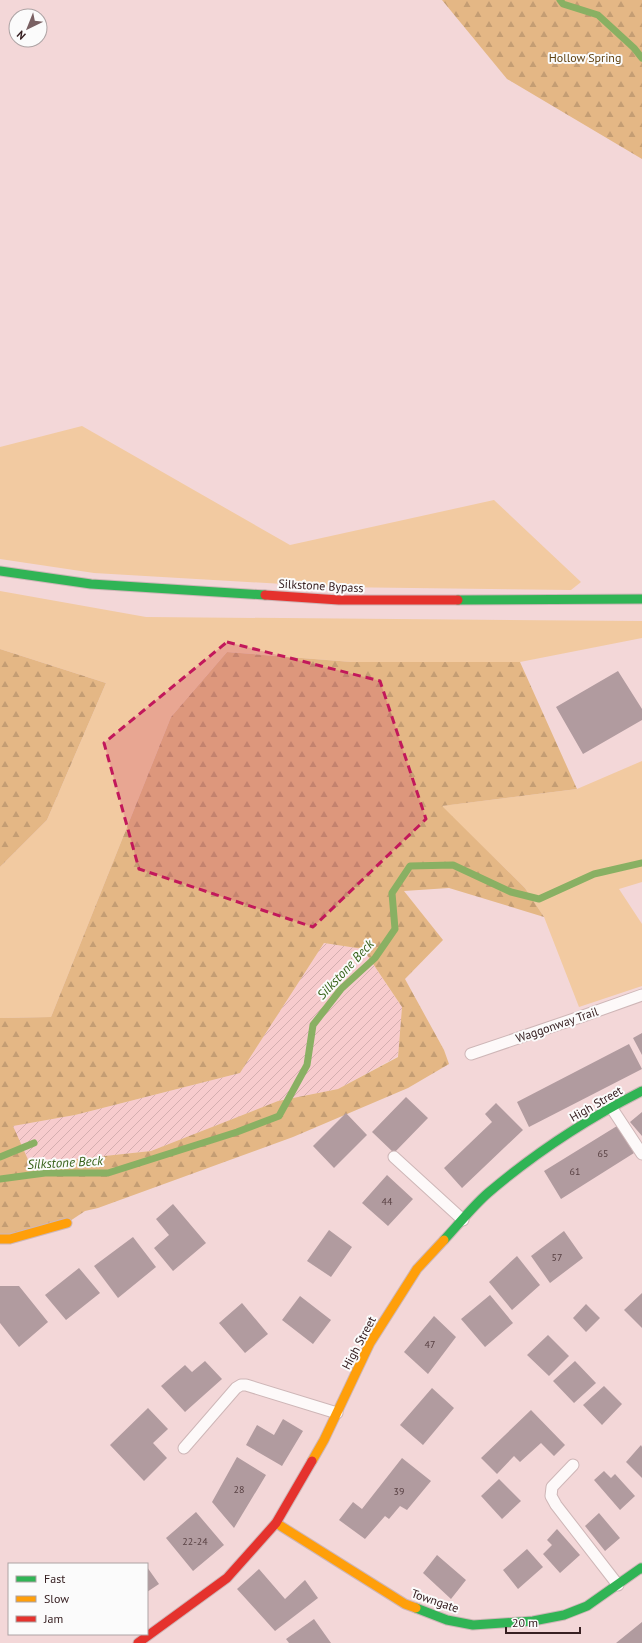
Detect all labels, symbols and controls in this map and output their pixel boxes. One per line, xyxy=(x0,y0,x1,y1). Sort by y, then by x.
north arrow xyxy=(8,8,48,48)
text: N xyxy=(14,28,29,43)
park label: Hollow Spring xyxy=(549,50,621,65)
street label: Silkstone Bypass xyxy=(278,576,364,595)
water label: Silkstone Beck xyxy=(313,935,378,1003)
street label: Waggonway Trail xyxy=(514,1003,600,1046)
street label: High Street xyxy=(567,1083,625,1125)
house number: 65 xyxy=(598,1147,608,1160)
water label: Silkstone Beck xyxy=(27,1152,104,1173)
house number: 61 xyxy=(570,1165,580,1178)
house number: 44 xyxy=(382,1195,393,1208)
house number: 57 xyxy=(552,1251,562,1264)
street label: High Street xyxy=(338,1314,379,1372)
house number: 47 xyxy=(425,1338,435,1351)
house number: 28 xyxy=(234,1483,244,1496)
house number: 39 xyxy=(394,1485,404,1498)
house number: 22-24 xyxy=(182,1535,208,1548)
legend xyxy=(8,1563,148,1635)
text: Fast xyxy=(44,1571,65,1586)
street label: Towngate xyxy=(409,1585,461,1616)
text: Slow xyxy=(44,1591,69,1606)
scale bar xyxy=(506,1609,580,1635)
text: Jam xyxy=(43,1611,63,1626)
text: 20 m xyxy=(512,1615,538,1630)

